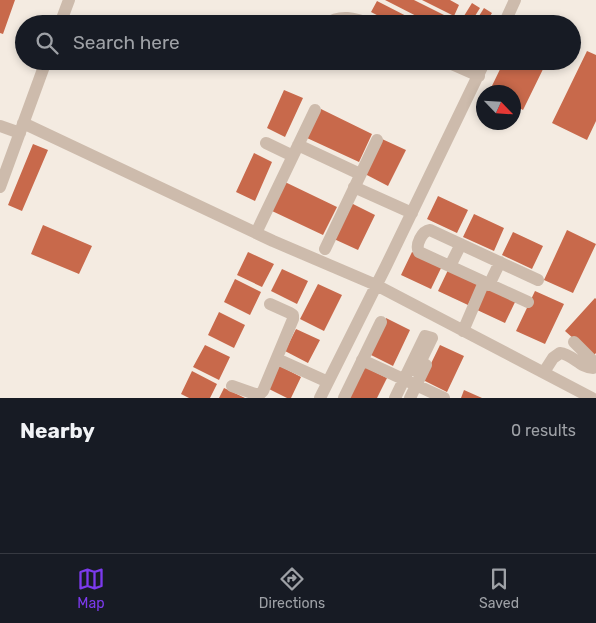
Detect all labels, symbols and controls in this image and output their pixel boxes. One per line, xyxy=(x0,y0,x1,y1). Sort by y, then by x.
search box xyxy=(15,15,581,70)
icon: search xyxy=(33,29,61,57)
text: Search here xyxy=(73,31,180,54)
north arrow xyxy=(476,85,521,130)
text: Nearby xyxy=(20,418,95,443)
text: 0 results xyxy=(511,421,576,440)
tab: Map xyxy=(77,565,105,612)
tab: Directions xyxy=(259,565,325,612)
tab: Saved xyxy=(479,565,519,612)

